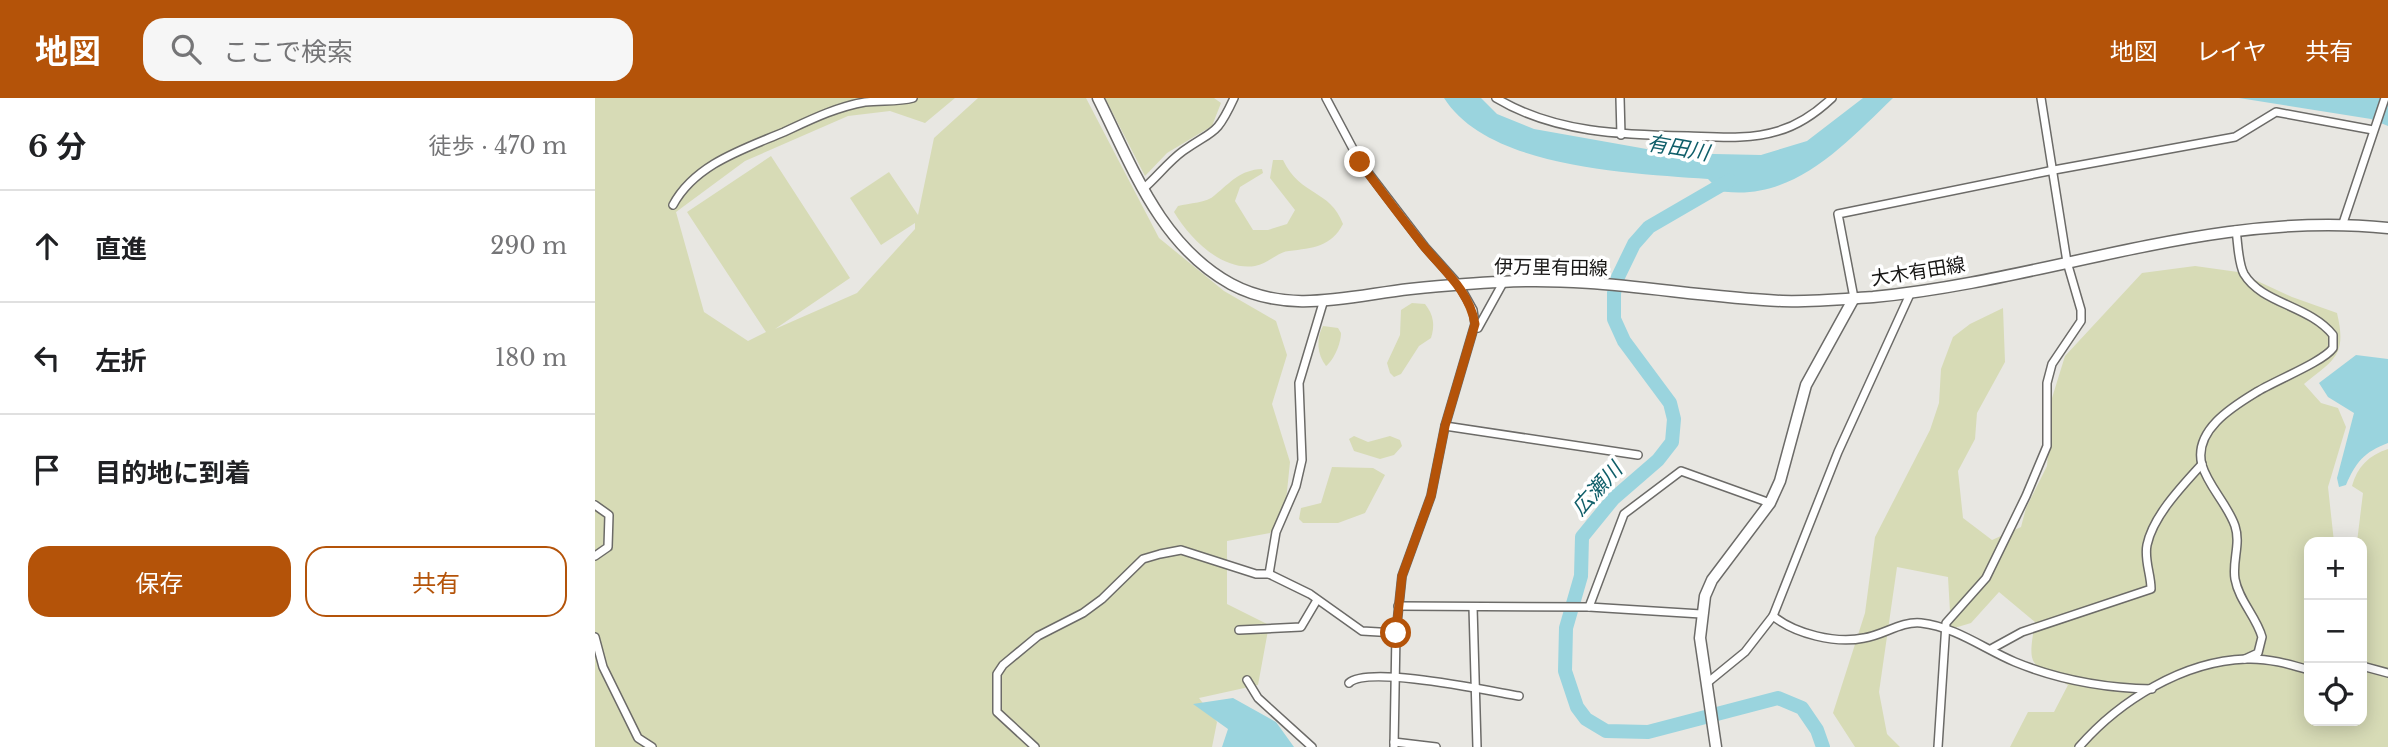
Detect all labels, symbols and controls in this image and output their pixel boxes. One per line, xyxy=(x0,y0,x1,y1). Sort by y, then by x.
search box xyxy=(143,18,633,81)
icon: search xyxy=(167,30,205,68)
text: 地図 xyxy=(35,31,101,72)
text: ここで検索 xyxy=(223,36,353,68)
text: 地図 xyxy=(2110,37,2158,66)
text: レイヤ xyxy=(2196,37,2267,66)
text: 共有 xyxy=(2305,37,2353,66)
text: 6 分 xyxy=(28,128,86,165)
water label: 有田川 xyxy=(1645,130,1713,167)
text: 徒歩 · 470 m xyxy=(429,132,567,160)
route end xyxy=(1344,146,1375,177)
icon: ahead xyxy=(28,227,66,265)
text: 290 m xyxy=(490,232,567,260)
text: 直進 xyxy=(95,233,147,265)
street label: 大木有田線 xyxy=(1869,253,1967,290)
street label: 伊万里有田線 xyxy=(1494,255,1608,280)
icon: left xyxy=(28,339,66,377)
text: 180 m xyxy=(495,344,567,372)
text: 左折 xyxy=(95,345,147,377)
icon: arrive xyxy=(28,451,66,489)
water label: 広瀬川 xyxy=(1566,455,1629,521)
text: 目的地に到着 xyxy=(95,457,251,489)
map controls xyxy=(2304,537,2367,726)
button: + xyxy=(2304,537,2367,600)
button: 保存 xyxy=(28,546,291,617)
button: 共有 xyxy=(305,546,567,617)
button: − xyxy=(2304,600,2367,663)
route start xyxy=(1380,617,1411,648)
button: locate xyxy=(2304,663,2367,726)

